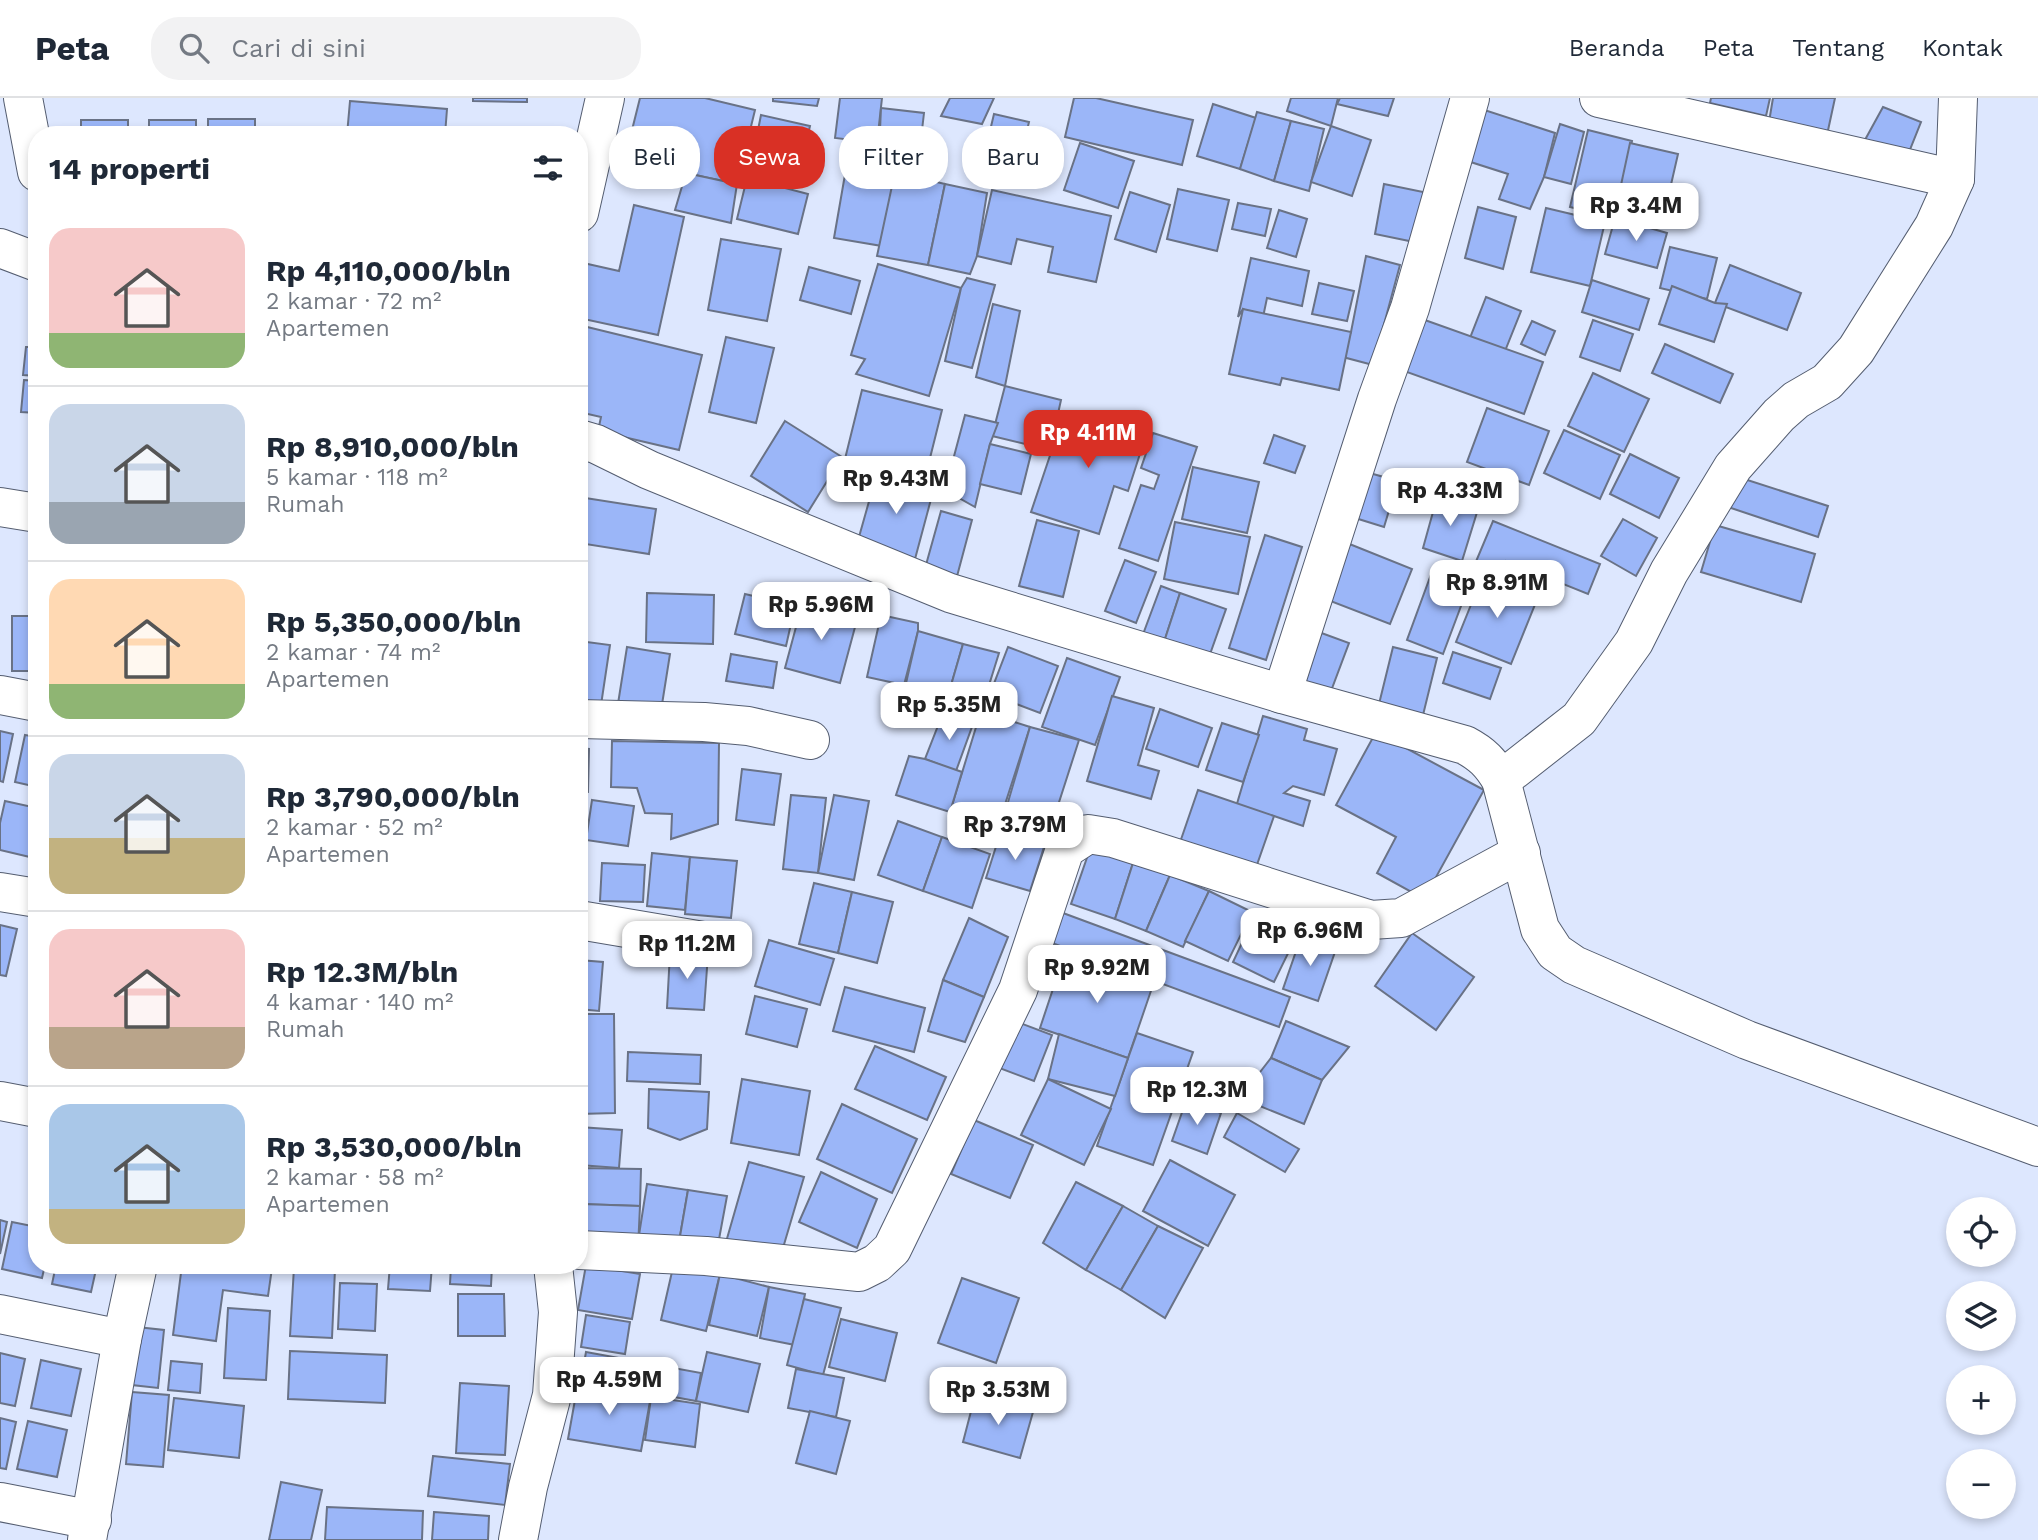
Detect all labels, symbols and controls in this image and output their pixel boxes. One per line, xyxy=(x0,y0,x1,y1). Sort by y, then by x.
search box xyxy=(151,17,641,80)
text: Peta xyxy=(35,29,109,68)
icon: search xyxy=(175,29,213,67)
text: Cari di sini xyxy=(231,33,366,63)
text: Beranda xyxy=(1569,34,1665,62)
text: Peta xyxy=(1703,34,1754,62)
text: Tentang xyxy=(1792,34,1884,62)
text: Kontak xyxy=(1922,34,2003,62)
chip: Beli xyxy=(609,126,700,189)
chip: Sewa xyxy=(714,126,825,189)
chip: Filter xyxy=(839,126,948,189)
chip: Baru xyxy=(962,126,1064,189)
icon: filters xyxy=(529,149,567,187)
text: 14 properti xyxy=(49,151,210,186)
pin: Rp 3.4M xyxy=(1571,184,1701,243)
text: Rp 3.4M xyxy=(1590,192,1682,219)
text: Rp 4,110,000/bln xyxy=(266,253,511,288)
icon: home xyxy=(105,256,189,340)
text: 2 kamar · 72 m² xyxy=(266,288,441,315)
text: Apartemen xyxy=(266,315,390,342)
pin: Rp 4.11M xyxy=(1016,410,1160,470)
text: Rp 4.11M xyxy=(1040,419,1136,446)
text: Rp 8,910,000/bln xyxy=(266,429,519,464)
icon: home xyxy=(105,432,189,516)
pin: Rp 9.43M xyxy=(824,456,968,516)
text: 5 kamar · 118 m² xyxy=(266,464,448,491)
text: Rp 9.43M xyxy=(843,465,949,492)
pin: Rp 4.33M xyxy=(1378,468,1522,528)
text: Rp 4.33M xyxy=(1397,477,1503,504)
text: Rumah xyxy=(266,491,344,518)
pin: Rp 8.91M xyxy=(1425,560,1569,620)
text: Rp 8.91M xyxy=(1446,569,1548,596)
pin: Rp 5.96M xyxy=(749,582,893,642)
text: Rp 5.96M xyxy=(768,591,874,618)
text: Rp 5,350,000/bln xyxy=(266,604,521,639)
icon: home xyxy=(105,607,189,691)
text: 2 kamar · 74 m² xyxy=(266,639,440,666)
text: Apartemen xyxy=(266,666,390,693)
pin: Rp 5.35M xyxy=(877,682,1021,742)
text: Rp 5.35M xyxy=(897,691,1001,718)
text: Rp 3,790,000/bln xyxy=(266,779,520,814)
icon: home xyxy=(105,782,189,866)
pin: Rp 3.79M xyxy=(943,802,1087,862)
text: Rp 3.79M xyxy=(963,811,1067,838)
text: 2 kamar · 52 m² xyxy=(266,814,443,841)
text: Apartemen xyxy=(266,841,390,868)
pin: Rp 6.96M xyxy=(1238,908,1382,968)
text: Rp 6.96M xyxy=(1257,917,1363,944)
pin: Rp 11.2M xyxy=(615,922,759,981)
text: Rp 11.2M xyxy=(638,930,736,957)
pin: Rp 9.92M xyxy=(1025,946,1169,1005)
text: Rp 12.3M/bln xyxy=(266,954,458,989)
text: Rp 9.92M xyxy=(1044,954,1150,981)
icon: home xyxy=(105,957,189,1041)
text: 4 kamar · 140 m² xyxy=(266,989,453,1016)
text: Rumah xyxy=(266,1016,344,1043)
pin: Rp 12.3M xyxy=(1125,1068,1269,1127)
text: Rp 12.3M xyxy=(1146,1076,1248,1103)
text: Rp 3,530,000/bln xyxy=(266,1129,522,1164)
icon: home xyxy=(105,1132,189,1216)
text: 2 kamar · 58 m² xyxy=(266,1164,443,1191)
text: Apartemen xyxy=(266,1191,390,1218)
map controls xyxy=(1946,1197,2016,1519)
button: locate xyxy=(1946,1197,2016,1267)
button: layers xyxy=(1946,1281,2016,1351)
pin: Rp 4.59M xyxy=(537,1358,681,1417)
button: + xyxy=(1946,1365,2016,1435)
text: Rp 4.59M xyxy=(556,1366,662,1393)
pin: Rp 3.53M xyxy=(926,1368,1070,1427)
text: Rp 3.53M xyxy=(945,1376,1051,1403)
button: − xyxy=(1946,1449,2016,1519)

